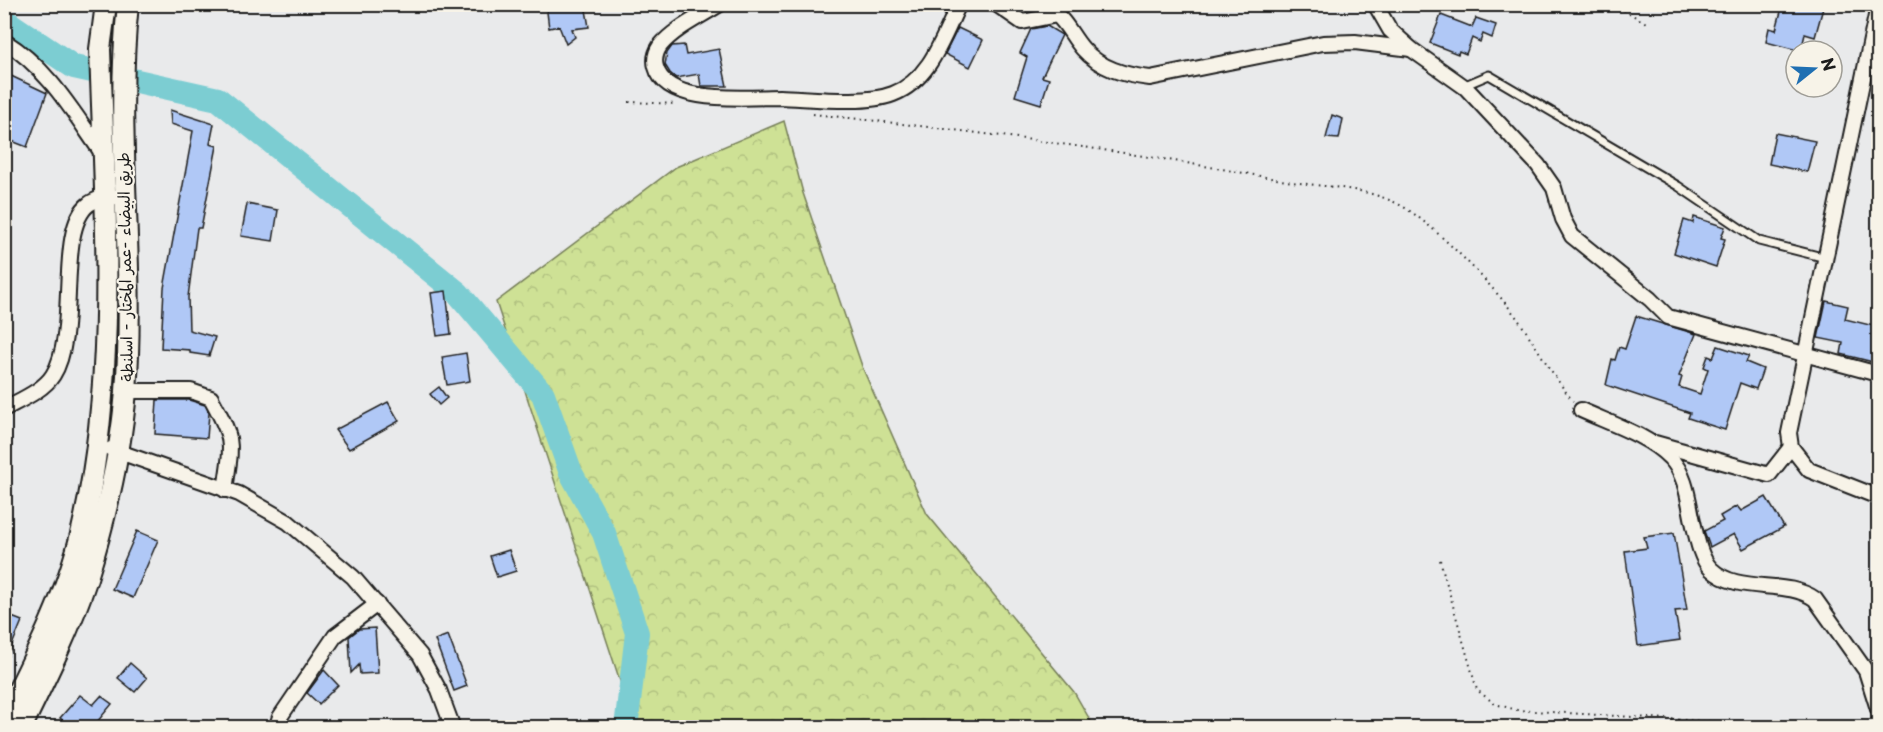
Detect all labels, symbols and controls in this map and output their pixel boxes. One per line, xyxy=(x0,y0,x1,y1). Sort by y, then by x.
north arrow xyxy=(1784,39,1844,99)
text: N xyxy=(1816,54,1843,74)
street label: طريق البيضاء -عمر المختار - اسلنطة xyxy=(110,152,138,382)

